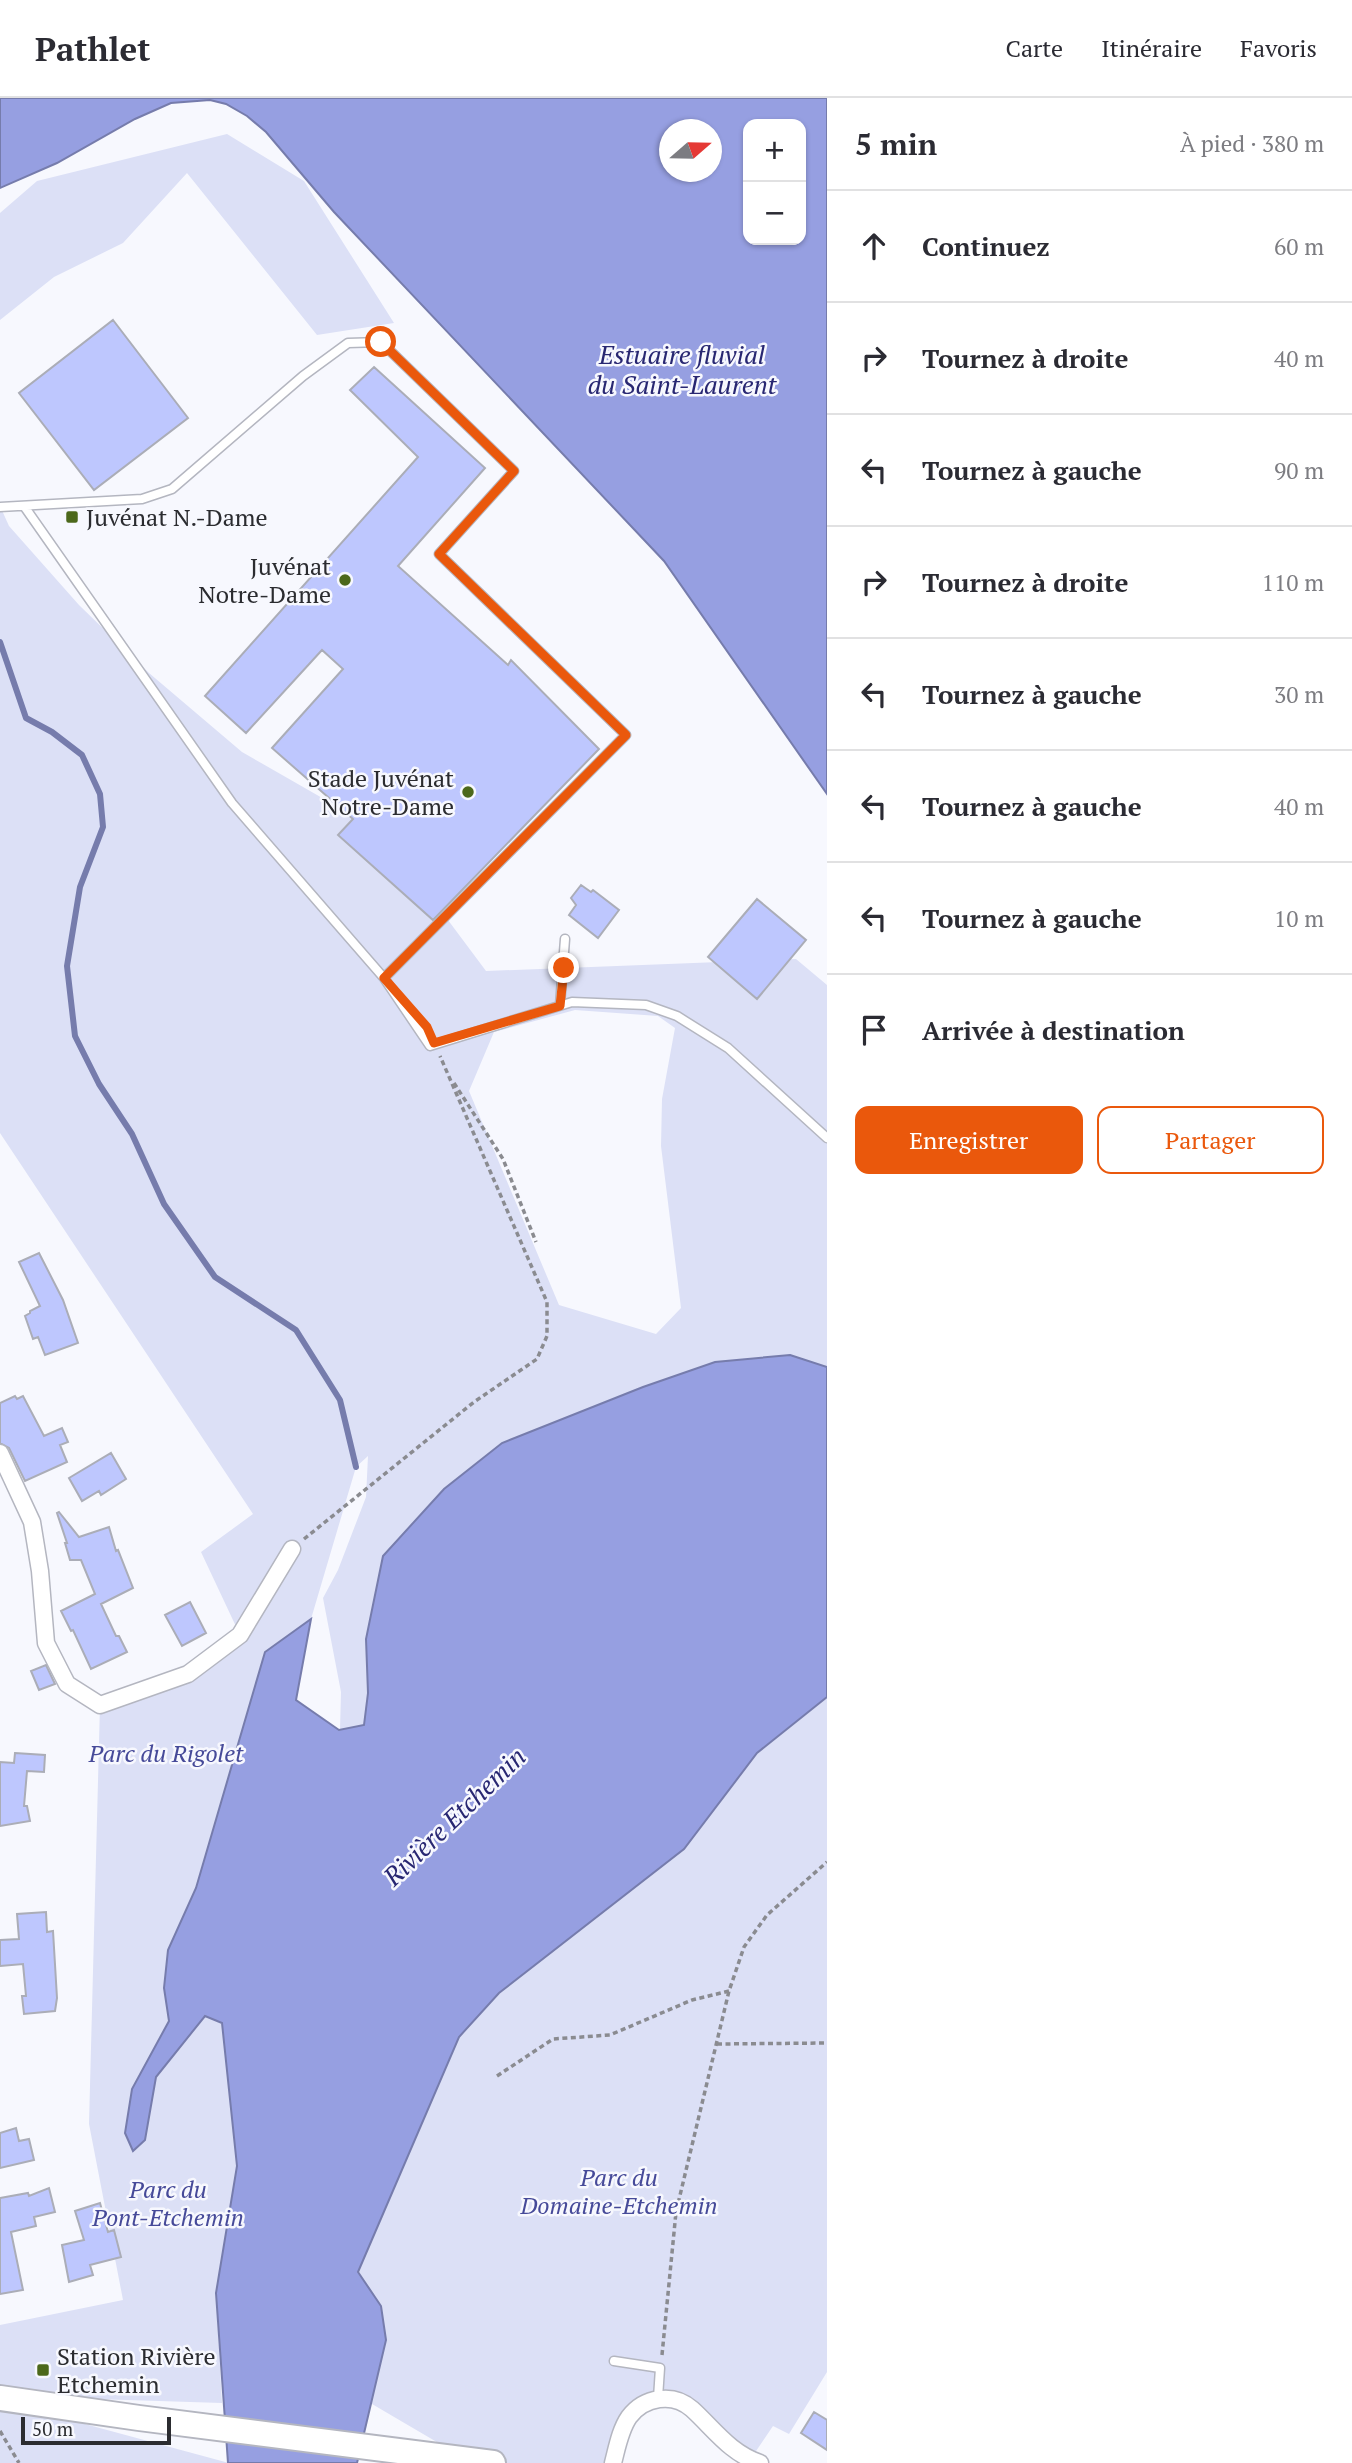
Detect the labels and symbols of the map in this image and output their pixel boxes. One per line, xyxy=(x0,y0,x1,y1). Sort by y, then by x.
north arrow xyxy=(659,119,722,182)
route start xyxy=(365,326,396,357)
water label: Estuaire fluvial du Saint-Laurent xyxy=(587,337,778,401)
place label: Juvénat N.-Dame xyxy=(86,501,268,533)
marker: Juvénat N.-Dame xyxy=(64,509,80,525)
place label: Juvénat Notre-Dame xyxy=(198,550,331,610)
marker: Juvénat Notre-Dame xyxy=(337,572,353,588)
place label: Stade Juvénat Notre-Dame xyxy=(308,762,454,822)
marker: Stade Juvénat Notre-Dame xyxy=(460,784,476,800)
route end xyxy=(548,952,579,983)
park label: Parc du Rigolet xyxy=(88,1737,244,1769)
water label: Rivière Etchemin xyxy=(375,1739,532,1893)
park label: Parc du Domaine-Etchemin xyxy=(519,2161,718,2221)
park label: Parc du Pont-Etchemin xyxy=(91,2173,244,2233)
place label: Station Rivière Etchemin xyxy=(57,2340,216,2400)
marker: Station Rivière Etchemin xyxy=(35,2362,51,2378)
scale bar xyxy=(21,2414,172,2446)

